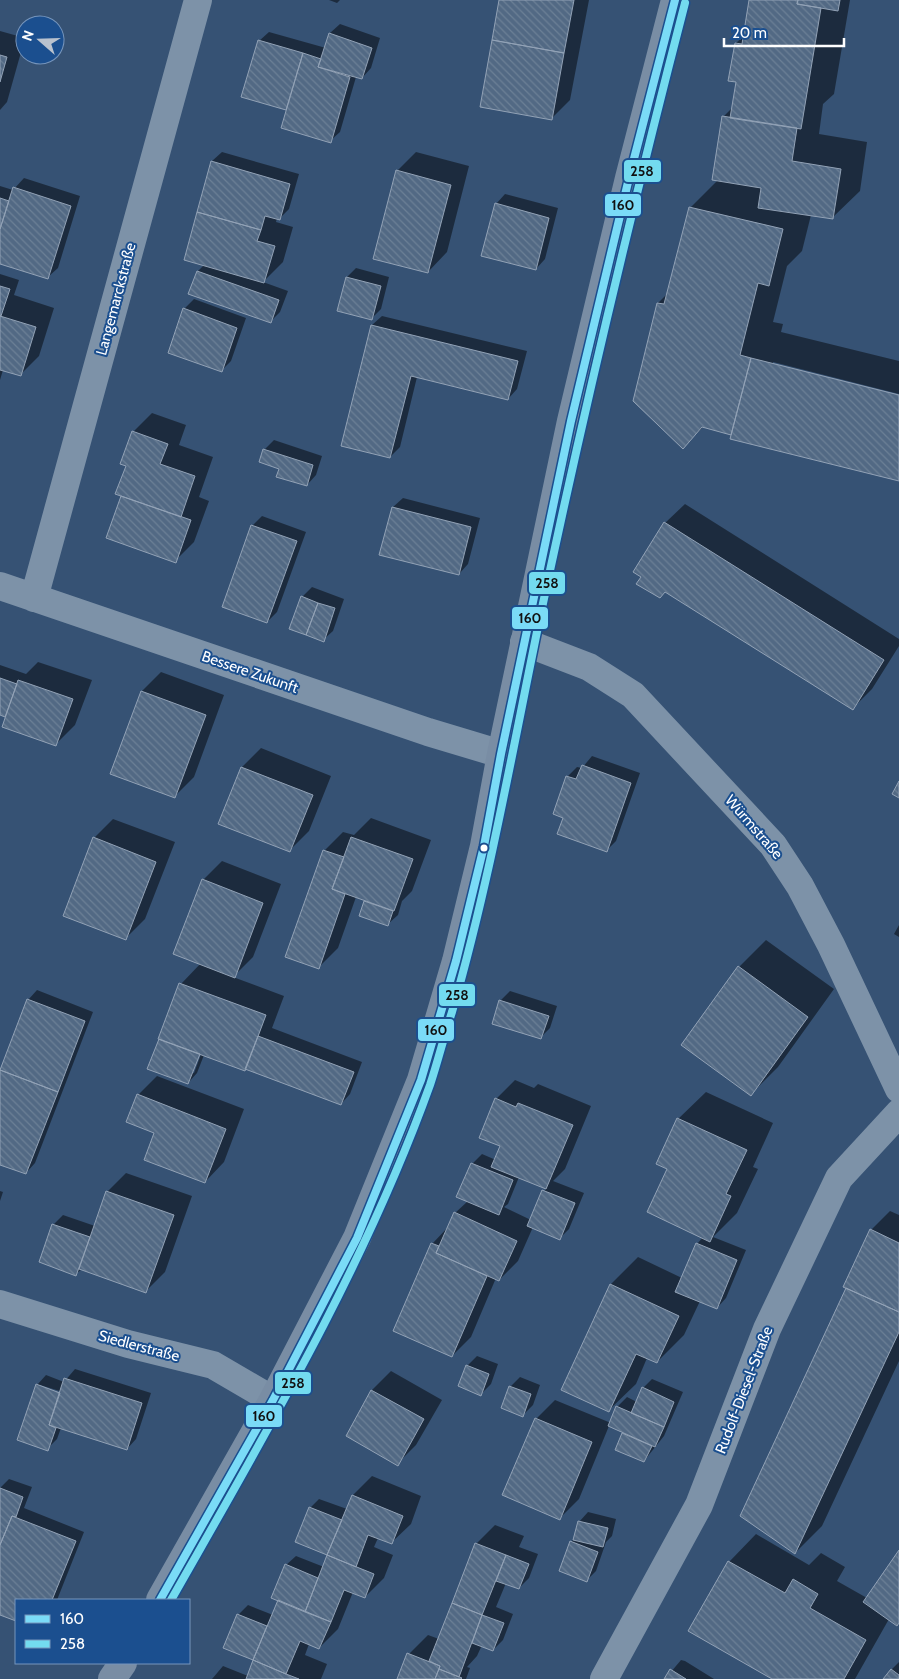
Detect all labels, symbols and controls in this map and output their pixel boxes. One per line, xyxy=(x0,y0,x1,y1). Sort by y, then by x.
north arrow xyxy=(15,15,65,65)
scale bar xyxy=(724,15,844,47)
text: 20 m xyxy=(732,24,767,42)
text: N xyxy=(18,28,38,43)
line badge: 258 xyxy=(623,159,662,183)
text: 258 xyxy=(630,162,654,180)
line badge: 160 xyxy=(604,193,642,217)
text: 160 xyxy=(612,196,635,214)
street label: Langemarckstraße xyxy=(92,240,140,357)
line badge: 258 xyxy=(528,571,566,595)
text: 258 xyxy=(535,574,559,592)
line badge: 160 xyxy=(511,606,549,630)
text: 160 xyxy=(519,609,542,627)
street label: Bessere Zukunft xyxy=(199,647,301,697)
street label: Würmstraße xyxy=(721,791,787,863)
unlabelled marker xyxy=(479,843,489,853)
line badge: 258 xyxy=(438,983,476,1007)
text: 258 xyxy=(445,986,469,1004)
line badge: 160 xyxy=(417,1018,455,1042)
text: 160 xyxy=(425,1021,448,1039)
street label: Rudolf-Diesel-Straße xyxy=(711,1324,777,1456)
street label: Siedlerstraße xyxy=(97,1327,182,1366)
line badge: 258 xyxy=(274,1371,312,1395)
text: 258 xyxy=(281,1374,305,1392)
line badge: 160 xyxy=(245,1404,283,1428)
text: 160 xyxy=(253,1407,276,1425)
legend xyxy=(15,1599,190,1664)
text: 160 xyxy=(60,1610,84,1628)
text: 258 xyxy=(60,1635,85,1653)

